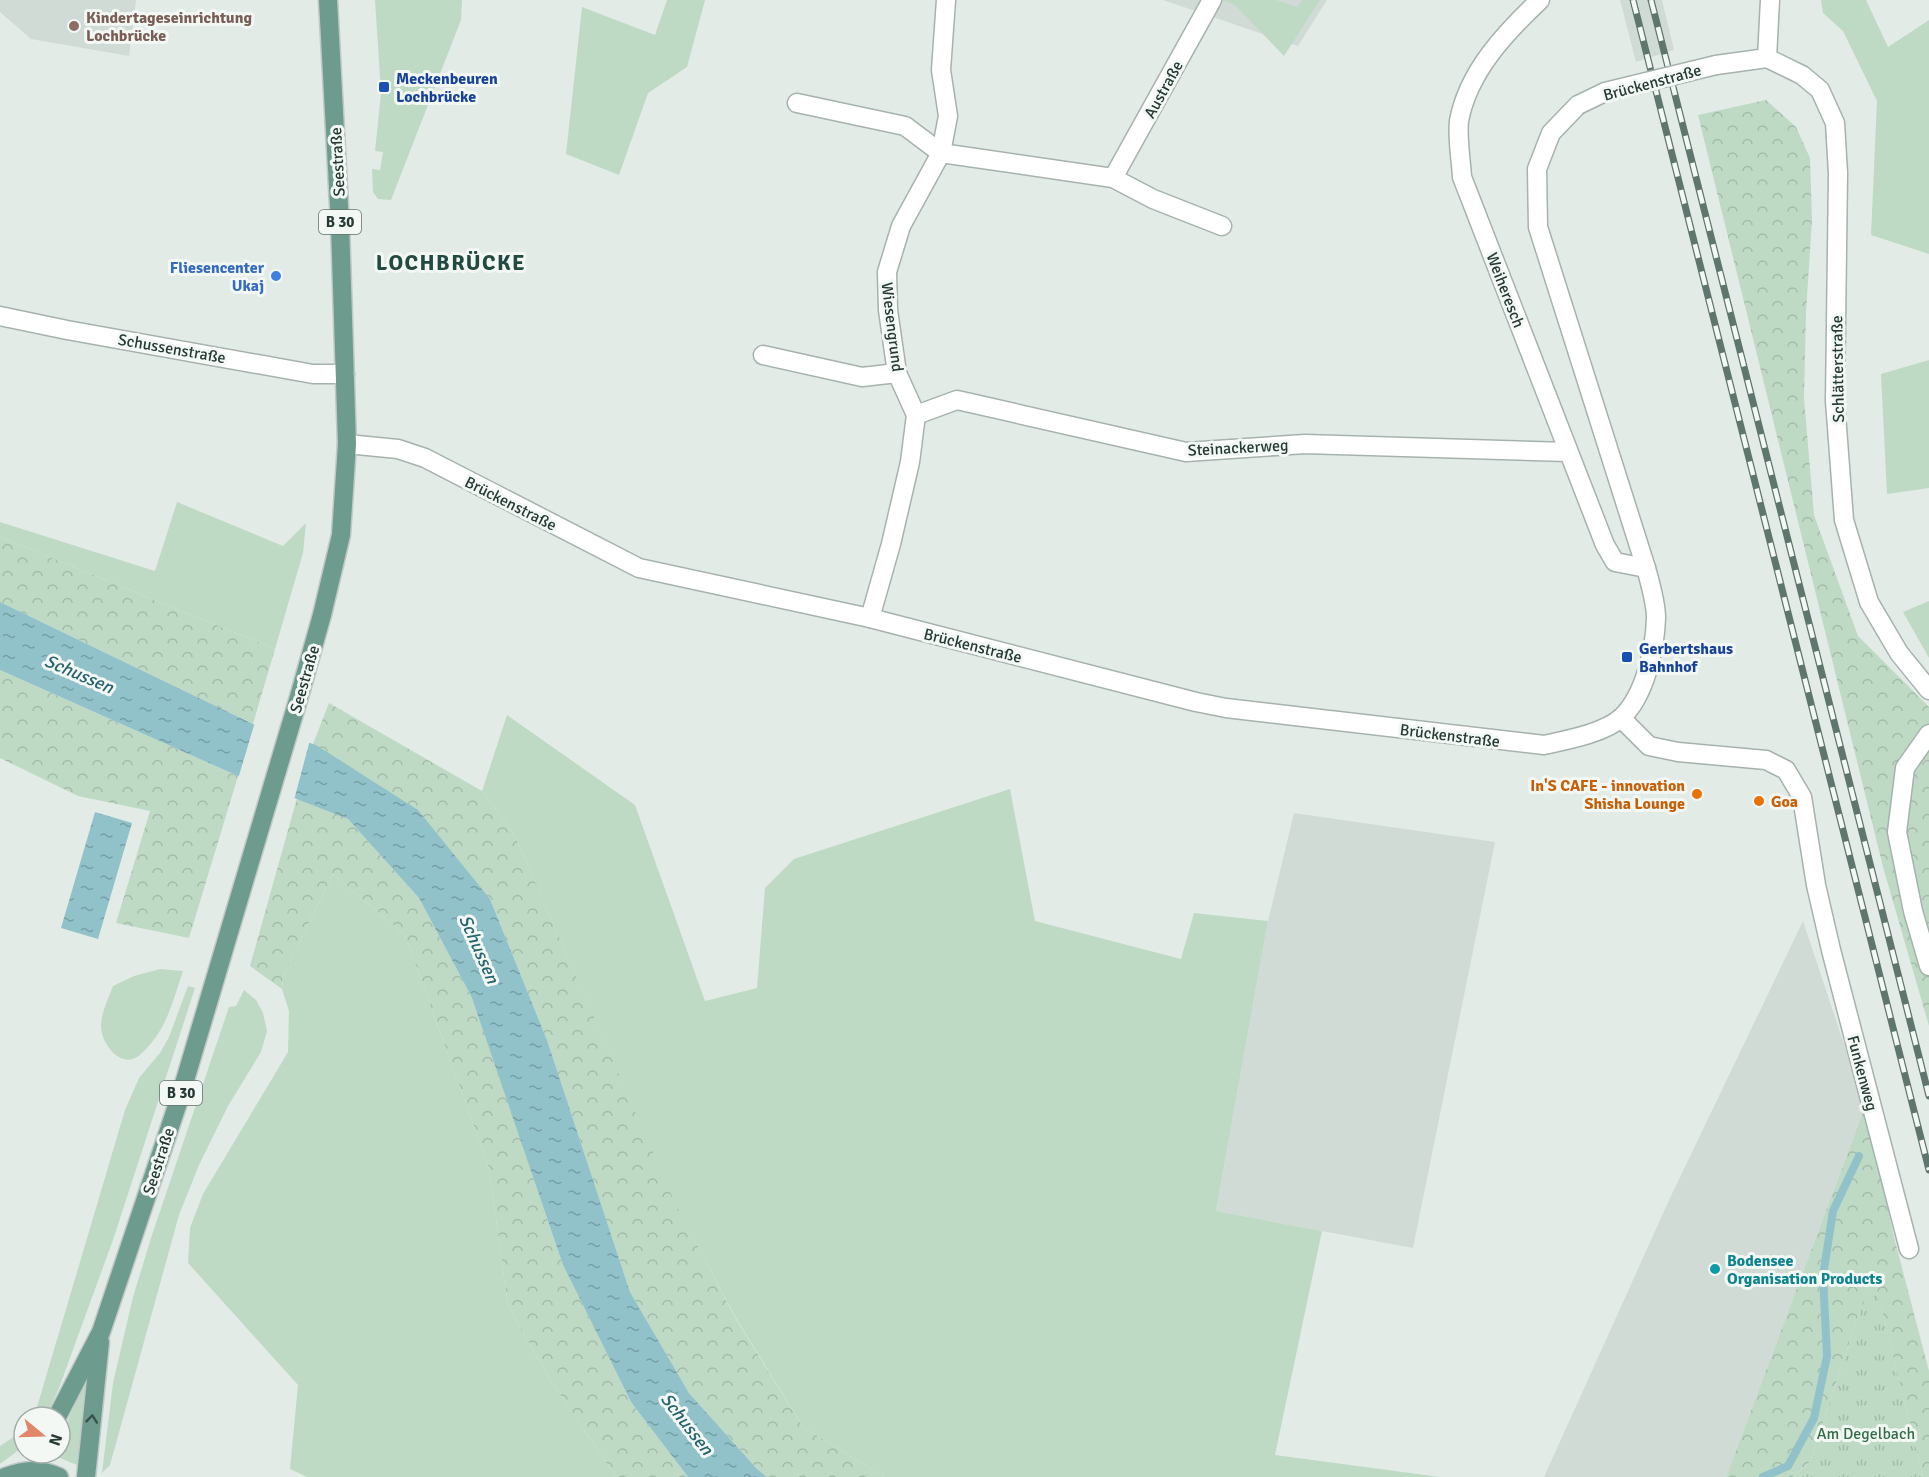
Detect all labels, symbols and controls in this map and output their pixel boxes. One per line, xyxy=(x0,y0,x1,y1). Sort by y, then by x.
place label: Kindertageseinrichtung Lochbrücke xyxy=(86,8,252,46)
marker: Kindertageseinrichtung Lochbrücke xyxy=(67,19,81,33)
street label: Austraße xyxy=(1140,57,1188,122)
street label: Brückenstraße xyxy=(1601,60,1703,106)
place label: Meckenbeuren Lochbrücke xyxy=(396,69,498,107)
marker: Meckenbeuren Lochbrücke xyxy=(377,80,391,94)
street label: Seestraße xyxy=(326,127,350,197)
road number: B 30 xyxy=(319,210,361,234)
district label: LOCHBRÜCKE xyxy=(376,249,526,276)
street label: Weiheresch xyxy=(1482,250,1529,331)
place label: Fliesencenter Ukaj xyxy=(170,258,265,296)
marker: Fliesencenter Ukaj xyxy=(269,269,283,283)
street label: Wiesengrund xyxy=(877,281,907,373)
street label: Schlätterstraße xyxy=(1827,315,1849,423)
street label: Schussenstraße xyxy=(116,330,227,368)
street label: Steinackerweg xyxy=(1187,435,1289,461)
street label: Brückenstraße xyxy=(461,472,560,536)
street label: Brückenstraße xyxy=(922,624,1024,668)
place label: Gerbertshaus Bahnhof xyxy=(1639,639,1733,677)
street label: Seestraße xyxy=(286,643,324,715)
water label: Schussen xyxy=(41,650,118,699)
marker: Gerbertshaus Bahnhof xyxy=(1620,650,1634,664)
street label: Brückenstraße xyxy=(1399,720,1501,752)
place label: In'S CAFE - innovation Shisha Lounge xyxy=(1530,776,1685,814)
marker: In'S CAFE - innovation Shisha Lounge xyxy=(1690,787,1704,801)
place label: Goa xyxy=(1771,792,1798,812)
marker: Goa xyxy=(1752,794,1766,808)
water label: Schussen xyxy=(454,911,504,988)
street label: Funkenweg xyxy=(1842,1033,1882,1113)
road number: B 30 xyxy=(160,1081,202,1105)
street label: Seestraße xyxy=(139,1125,179,1197)
place label: Bodensee Organisation Products xyxy=(1727,1251,1882,1289)
marker: Bodensee Organisation Products xyxy=(1708,1262,1722,1276)
water label: Schussen xyxy=(656,1389,719,1460)
north arrow xyxy=(12,1405,72,1465)
one-way arrow xyxy=(85,1414,98,1423)
park label: Am Degelbach xyxy=(1817,1424,1915,1444)
text: N xyxy=(44,1431,67,1448)

